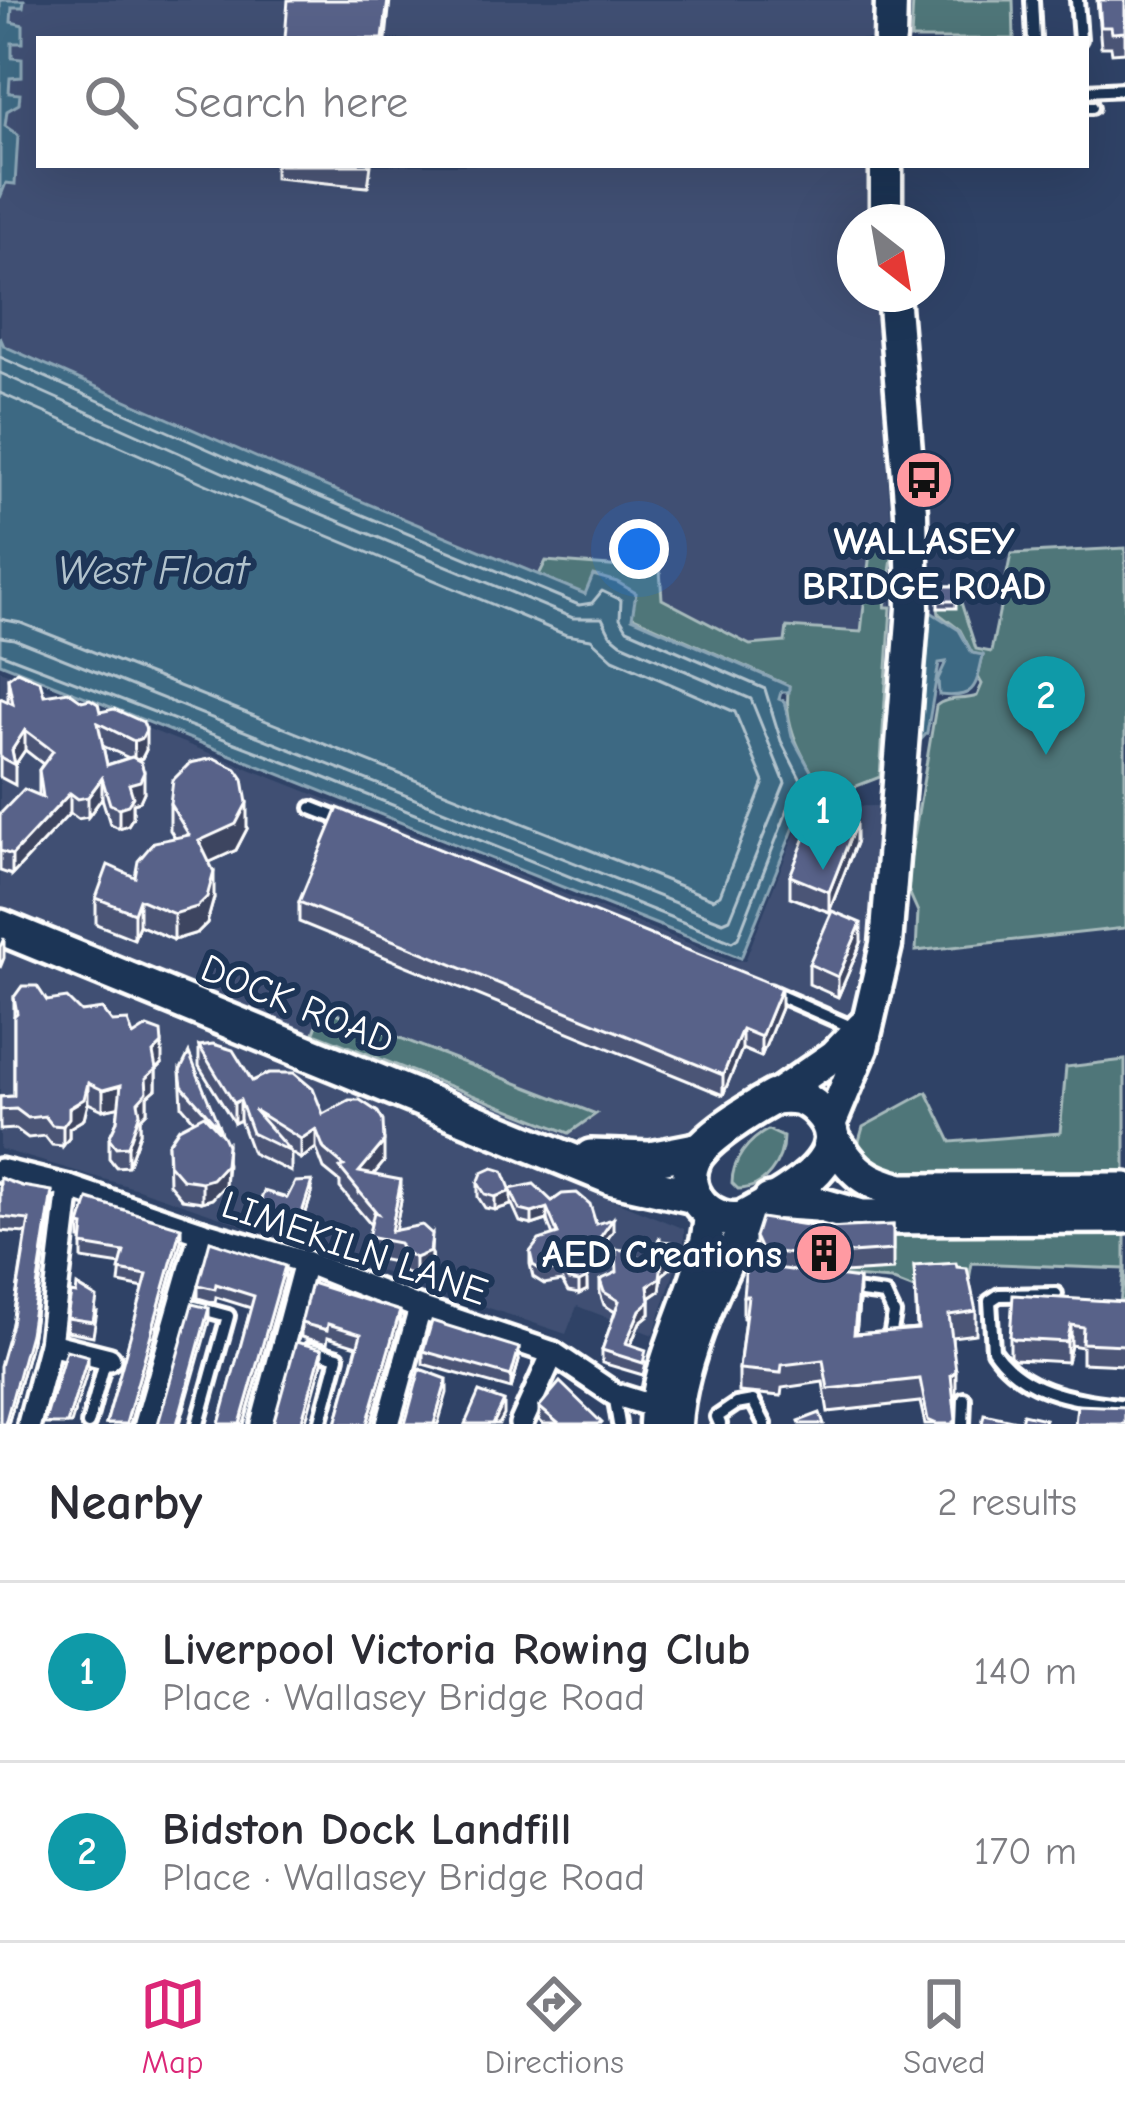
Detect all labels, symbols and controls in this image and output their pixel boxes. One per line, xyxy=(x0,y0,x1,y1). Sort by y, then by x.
search box xyxy=(36,36,1089,168)
icon: search xyxy=(78,69,144,135)
text: Search here xyxy=(174,76,408,128)
north arrow xyxy=(837,204,945,312)
bus stop icon: WALLASEY BRIDGE ROAD xyxy=(893,449,955,511)
your location xyxy=(609,519,669,579)
place label: WALLASEY BRIDGE ROAD xyxy=(802,519,1046,609)
water label: West Float xyxy=(57,546,251,595)
pin: 2 xyxy=(1007,656,1085,755)
pin: 1 xyxy=(784,771,862,870)
street label: DOCK ROAD xyxy=(194,945,400,1063)
street label: LIMEKILN LANE xyxy=(216,1182,493,1315)
building icon: AED Creations xyxy=(793,1222,855,1284)
place label: AED Creations xyxy=(542,1232,782,1277)
text: Nearby xyxy=(48,1473,202,1532)
text: 2 results xyxy=(937,1480,1077,1525)
text: Liverpool Victoria Rowing Club xyxy=(162,1623,750,1675)
text: 1 xyxy=(79,1649,95,1694)
text: 140 m xyxy=(974,1649,1077,1694)
text: Place · Wallasey Bridge Road xyxy=(162,1675,645,1720)
text: Bidston Dock Landfill xyxy=(162,1803,571,1855)
text: 2 xyxy=(77,1829,97,1874)
text: 170 m xyxy=(974,1829,1077,1874)
text: Place · Wallasey Bridge Road xyxy=(162,1855,645,1900)
tab: Map xyxy=(140,1971,206,2081)
tab: Directions xyxy=(485,1971,624,2081)
tab: Saved xyxy=(903,1971,985,2081)

